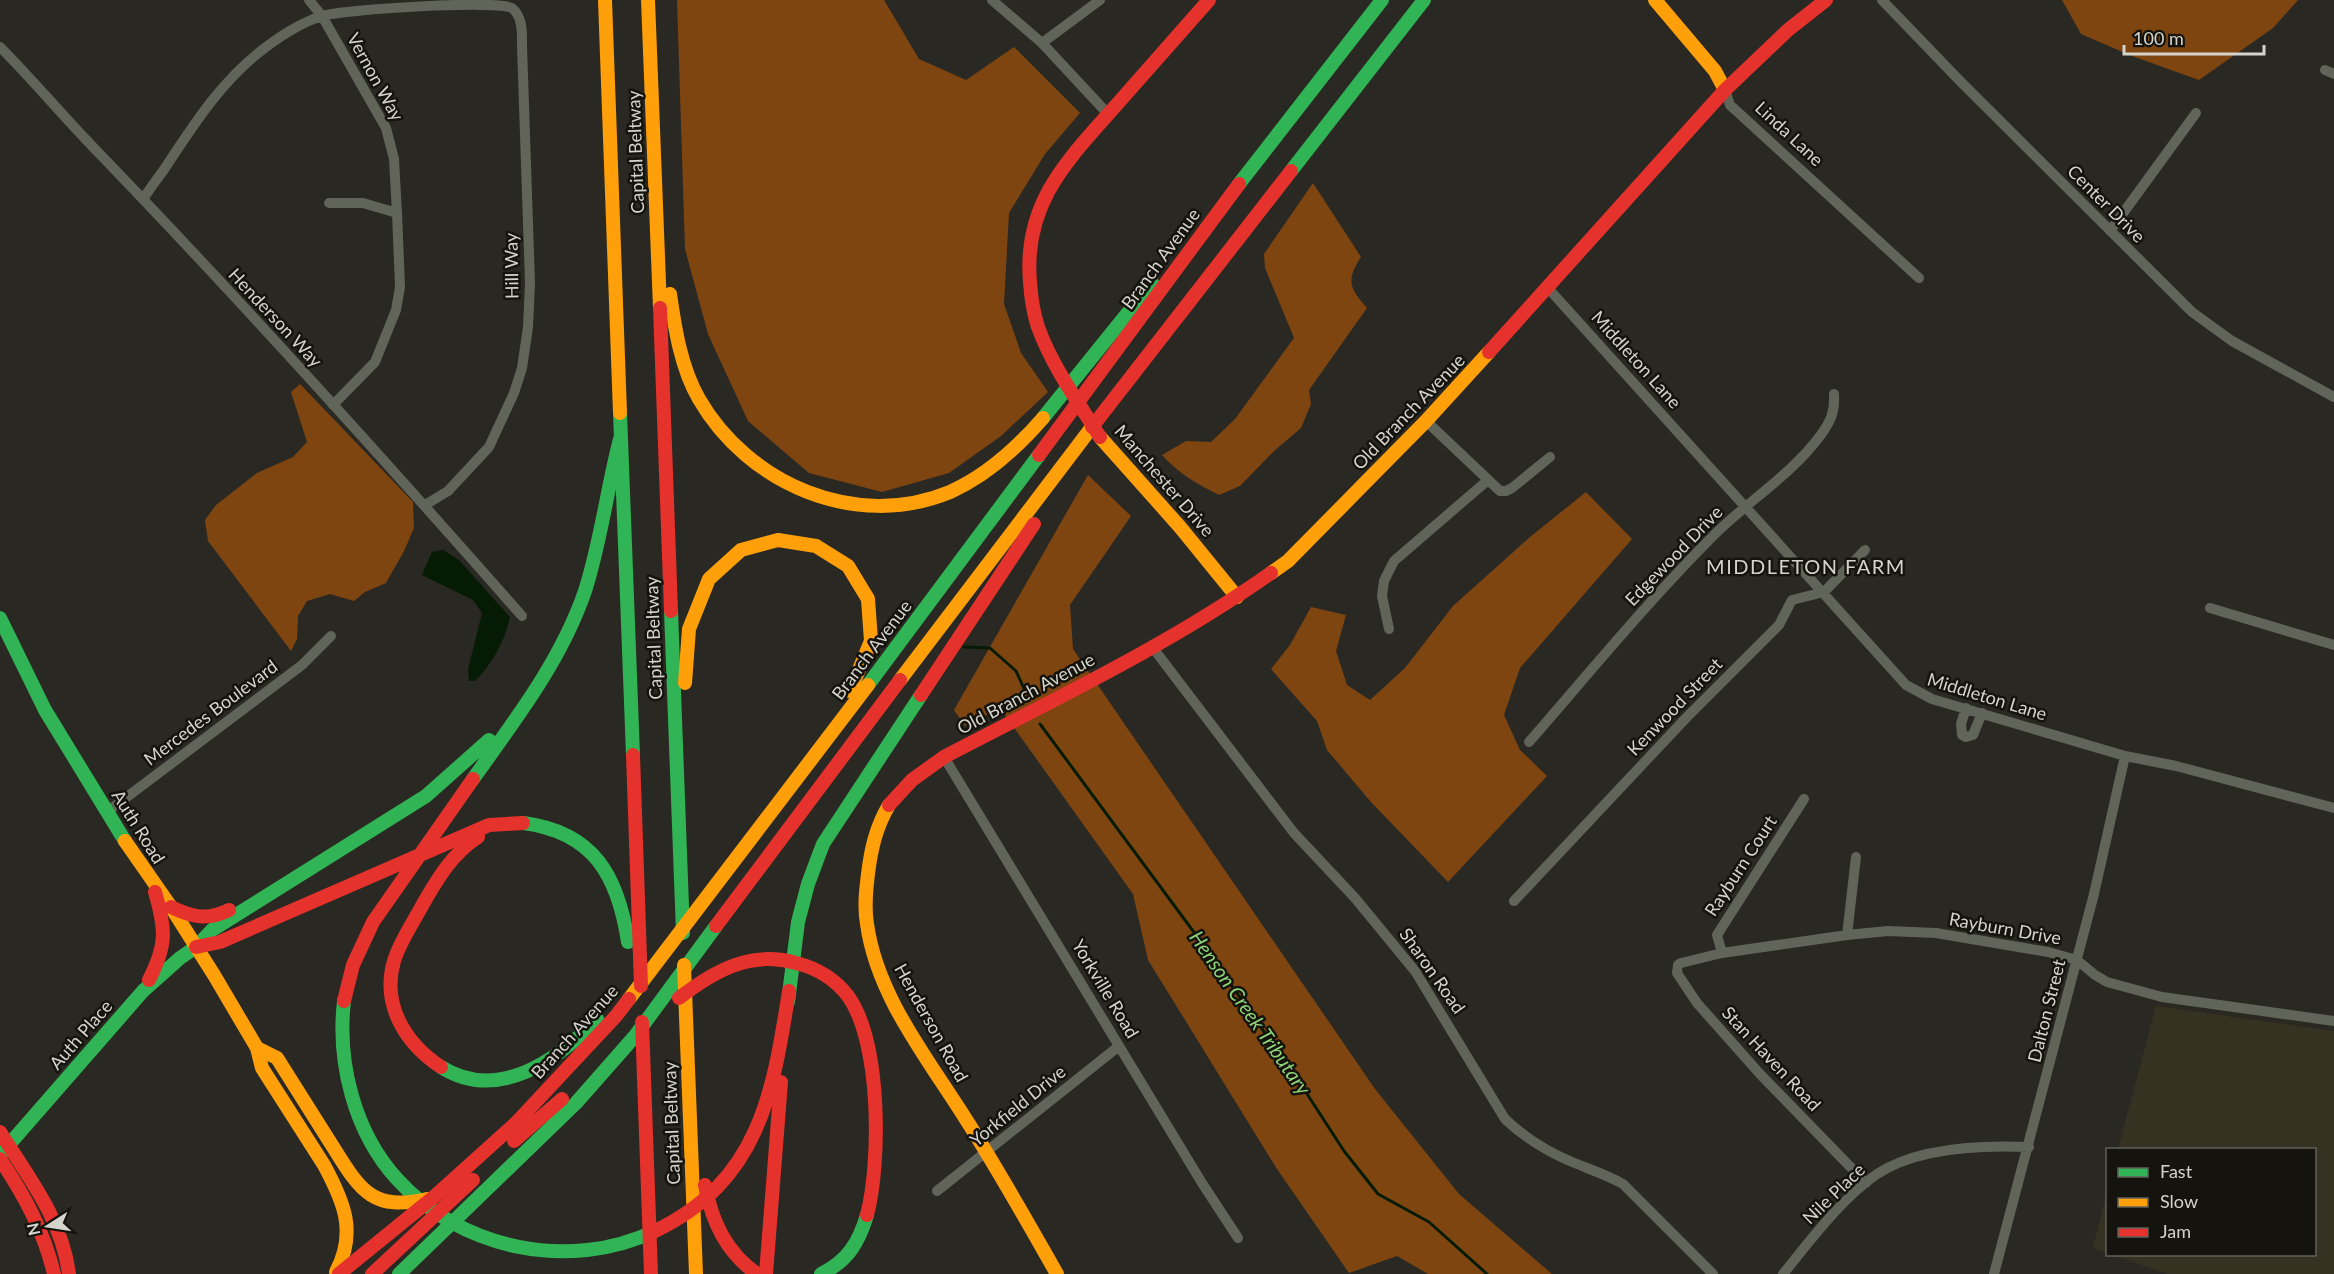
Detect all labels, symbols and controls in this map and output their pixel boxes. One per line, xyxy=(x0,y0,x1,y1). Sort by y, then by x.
scale bar xyxy=(2124,18,2264,56)
text: 100 m xyxy=(2133,27,2184,49)
street label: Vernon Way xyxy=(343,29,409,125)
street label: Capital Beltway xyxy=(622,89,648,214)
street label: Linda Lane xyxy=(1751,96,1828,170)
street label: Center Drive xyxy=(2063,160,2150,247)
street label: Branch Avenue xyxy=(1116,204,1204,313)
street label: Hill Way xyxy=(499,232,523,299)
street label: Henderson Way xyxy=(224,263,328,372)
street label: Middleton Lane xyxy=(1587,306,1686,413)
street label: Old Branch Avenue xyxy=(1347,349,1469,474)
street label: Manchester Drive xyxy=(1110,420,1219,541)
street label: Edgewood Drive xyxy=(1620,501,1727,610)
district label: MIDDLETON FARM xyxy=(1706,554,1906,578)
street label: Capital Beltway xyxy=(640,575,666,700)
street label: Branch Avenue xyxy=(827,595,916,704)
street label: Old Branch Avenue xyxy=(953,648,1098,739)
street label: Kenwood Street xyxy=(1622,653,1727,760)
street label: Mercedes Boulevard xyxy=(139,655,282,770)
street label: Middleton Lane xyxy=(1925,667,2050,725)
street label: Auth Road xyxy=(108,785,170,868)
street label: Rayburn Court xyxy=(1699,811,1781,920)
street label: Rayburn Drive xyxy=(1947,907,2063,949)
street label: Sharon Road xyxy=(1395,923,1470,1018)
water label: Henson Creek Tributary xyxy=(1185,926,1317,1099)
street label: Yorkville Road xyxy=(1068,935,1144,1042)
street label: Dalton Street xyxy=(2023,956,2070,1065)
street label: Henderson Road xyxy=(890,960,973,1085)
street label: Branch Avenue xyxy=(526,980,622,1083)
street label: Auth Place xyxy=(44,995,116,1074)
street label: Stan Haven Road xyxy=(1718,1002,1826,1115)
street label: Capital Beltway xyxy=(658,1060,684,1185)
street label: Yorkfield Drive xyxy=(965,1060,1070,1151)
legend xyxy=(2106,1148,2316,1256)
street label: Nile Place xyxy=(1798,1158,1869,1228)
text: Fast xyxy=(2160,1160,2193,1182)
text: Slow xyxy=(2160,1190,2198,1212)
north arrow xyxy=(18,1196,78,1256)
text: Jam xyxy=(2160,1220,2191,1242)
text: N xyxy=(22,1221,43,1237)

